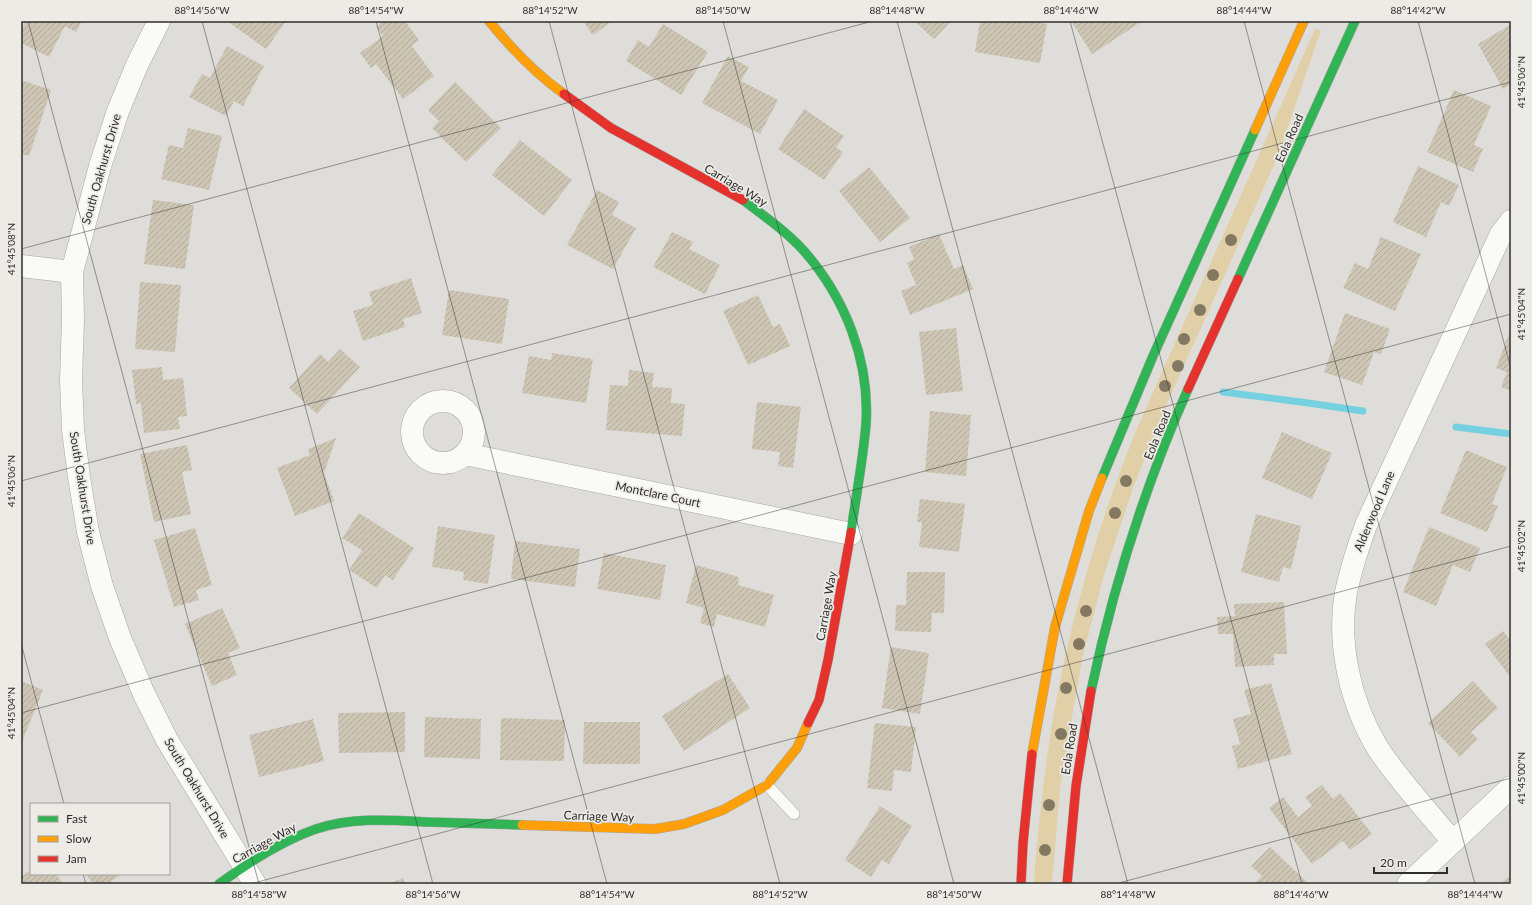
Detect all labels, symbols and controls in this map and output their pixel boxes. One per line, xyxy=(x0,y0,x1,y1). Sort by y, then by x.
text: 88°14'56"W xyxy=(174,4,230,16)
text: 88°14'54"W xyxy=(348,4,404,16)
text: 88°14'52"W xyxy=(522,4,578,16)
text: 88°14'50"W xyxy=(695,4,751,16)
text: 88°14'48"W xyxy=(869,4,925,16)
text: 88°14'46"W xyxy=(1043,4,1099,16)
text: 88°14'44"W xyxy=(1216,4,1272,16)
text: 88°14'42"W xyxy=(1390,4,1446,16)
text: 41°45'06"N xyxy=(1515,56,1527,108)
street label: Eola Road xyxy=(1272,111,1306,165)
street label: South Oakhurst Drive xyxy=(78,112,124,226)
street label: Carriage Way xyxy=(702,160,771,210)
text: 41°45'08"N xyxy=(5,223,17,275)
text: 41°45'04"N xyxy=(1515,288,1527,340)
street label: Eola Road xyxy=(1140,408,1174,462)
street label: South Oakhurst Drive xyxy=(67,430,99,546)
text: 41°45'06"N xyxy=(5,455,17,507)
street label: Alderwood Lane xyxy=(1350,468,1398,554)
street label: Montclare Court xyxy=(614,478,703,510)
text: 41°45'02"N xyxy=(1515,520,1527,572)
street label: Carriage Way xyxy=(812,569,840,642)
text: 41°45'04"N xyxy=(5,687,17,739)
street label: Eola Road xyxy=(1058,722,1080,776)
street label: South Oakhurst Drive xyxy=(161,735,233,841)
text: 41°45'00"N xyxy=(1515,752,1527,804)
legend xyxy=(30,803,170,875)
street label: Carriage Way xyxy=(563,807,635,825)
text: Fast xyxy=(66,811,88,826)
street label: Carriage Way xyxy=(229,819,299,867)
text: Slow xyxy=(66,831,92,846)
scale bar xyxy=(1374,849,1447,875)
text: Jam xyxy=(66,851,87,866)
text: 20 m xyxy=(1380,855,1407,870)
text: 88°14'58"W xyxy=(231,888,287,900)
text: 88°14'56"W xyxy=(405,888,461,900)
text: 88°14'54"W xyxy=(579,888,635,900)
text: 88°14'52"W xyxy=(752,888,808,900)
text: 88°14'50"W xyxy=(926,888,982,900)
text: 88°14'48"W xyxy=(1100,888,1156,900)
text: 88°14'46"W xyxy=(1273,888,1329,900)
text: 88°14'44"W xyxy=(1447,888,1503,900)

